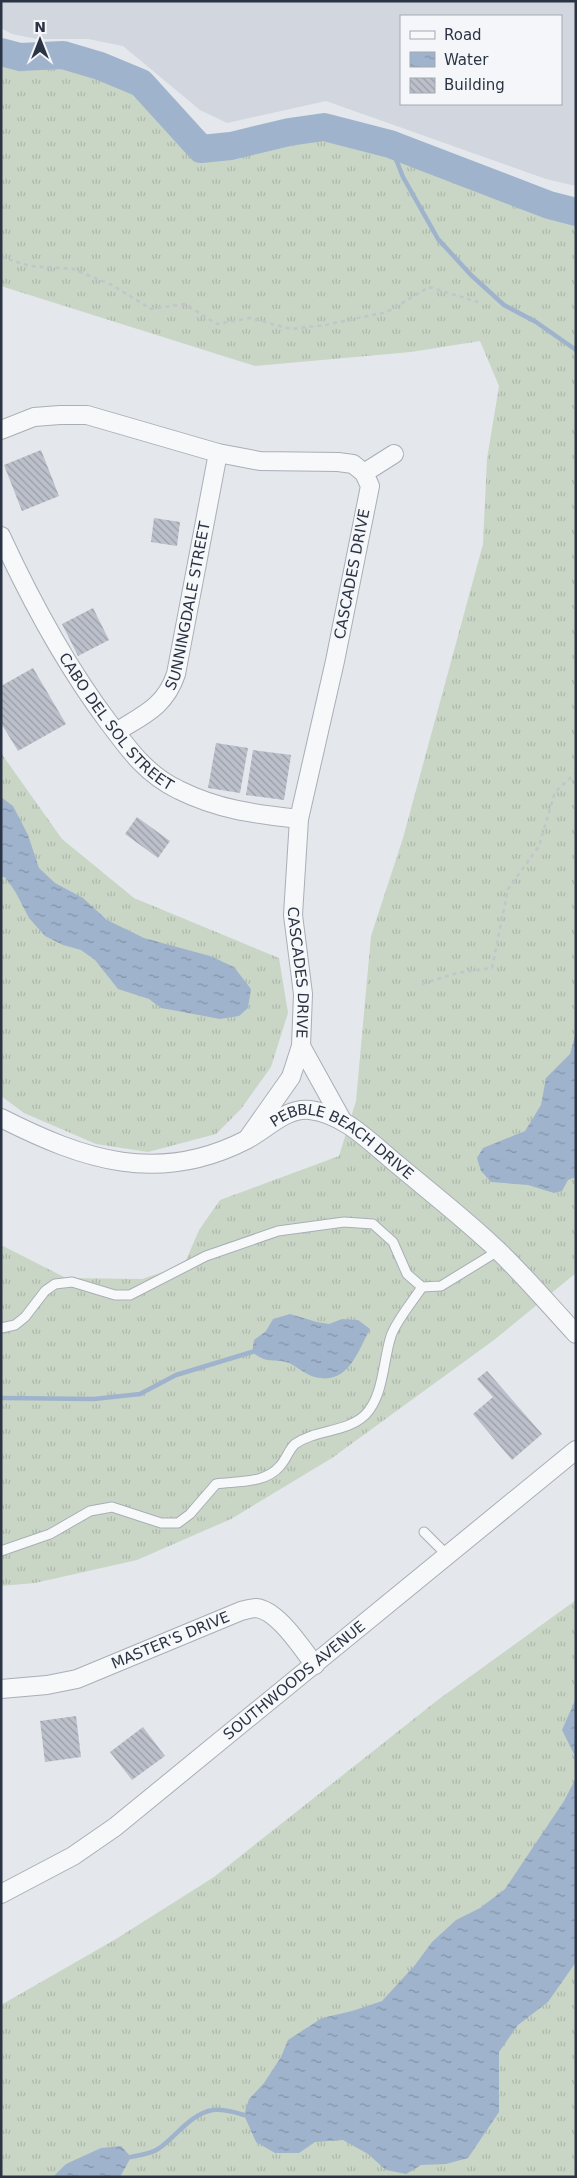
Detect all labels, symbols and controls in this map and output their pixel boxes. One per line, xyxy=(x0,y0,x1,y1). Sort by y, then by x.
north arrow xyxy=(15,15,65,65)
legend xyxy=(400,15,562,105)
text: N xyxy=(34,19,46,35)
text: Road xyxy=(444,26,482,44)
text: Water xyxy=(444,51,489,69)
text: Building xyxy=(444,76,505,94)
street label: CASCADES DRIVE xyxy=(331,507,373,641)
street label: SUNNINGDALE STREET xyxy=(161,519,214,693)
street label: CABO DEL SOL STREET xyxy=(55,649,177,795)
street label: CASCADES DRIVE xyxy=(284,906,312,1039)
street label: PEBBLE BEACH DRIVE xyxy=(267,1100,417,1183)
street label: MASTER'S DRIVE xyxy=(109,1608,232,1673)
street label: SOUTHWOODS AVENUE xyxy=(220,1617,369,1744)

